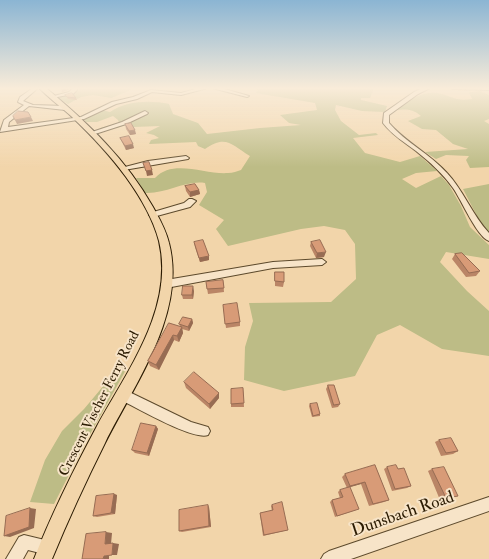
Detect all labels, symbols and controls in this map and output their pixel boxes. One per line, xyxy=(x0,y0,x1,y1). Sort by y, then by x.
street label: Crescent Vischer Ferry Road xyxy=(56,329,144,479)
street label: Dunsbach Road xyxy=(349,488,457,542)

